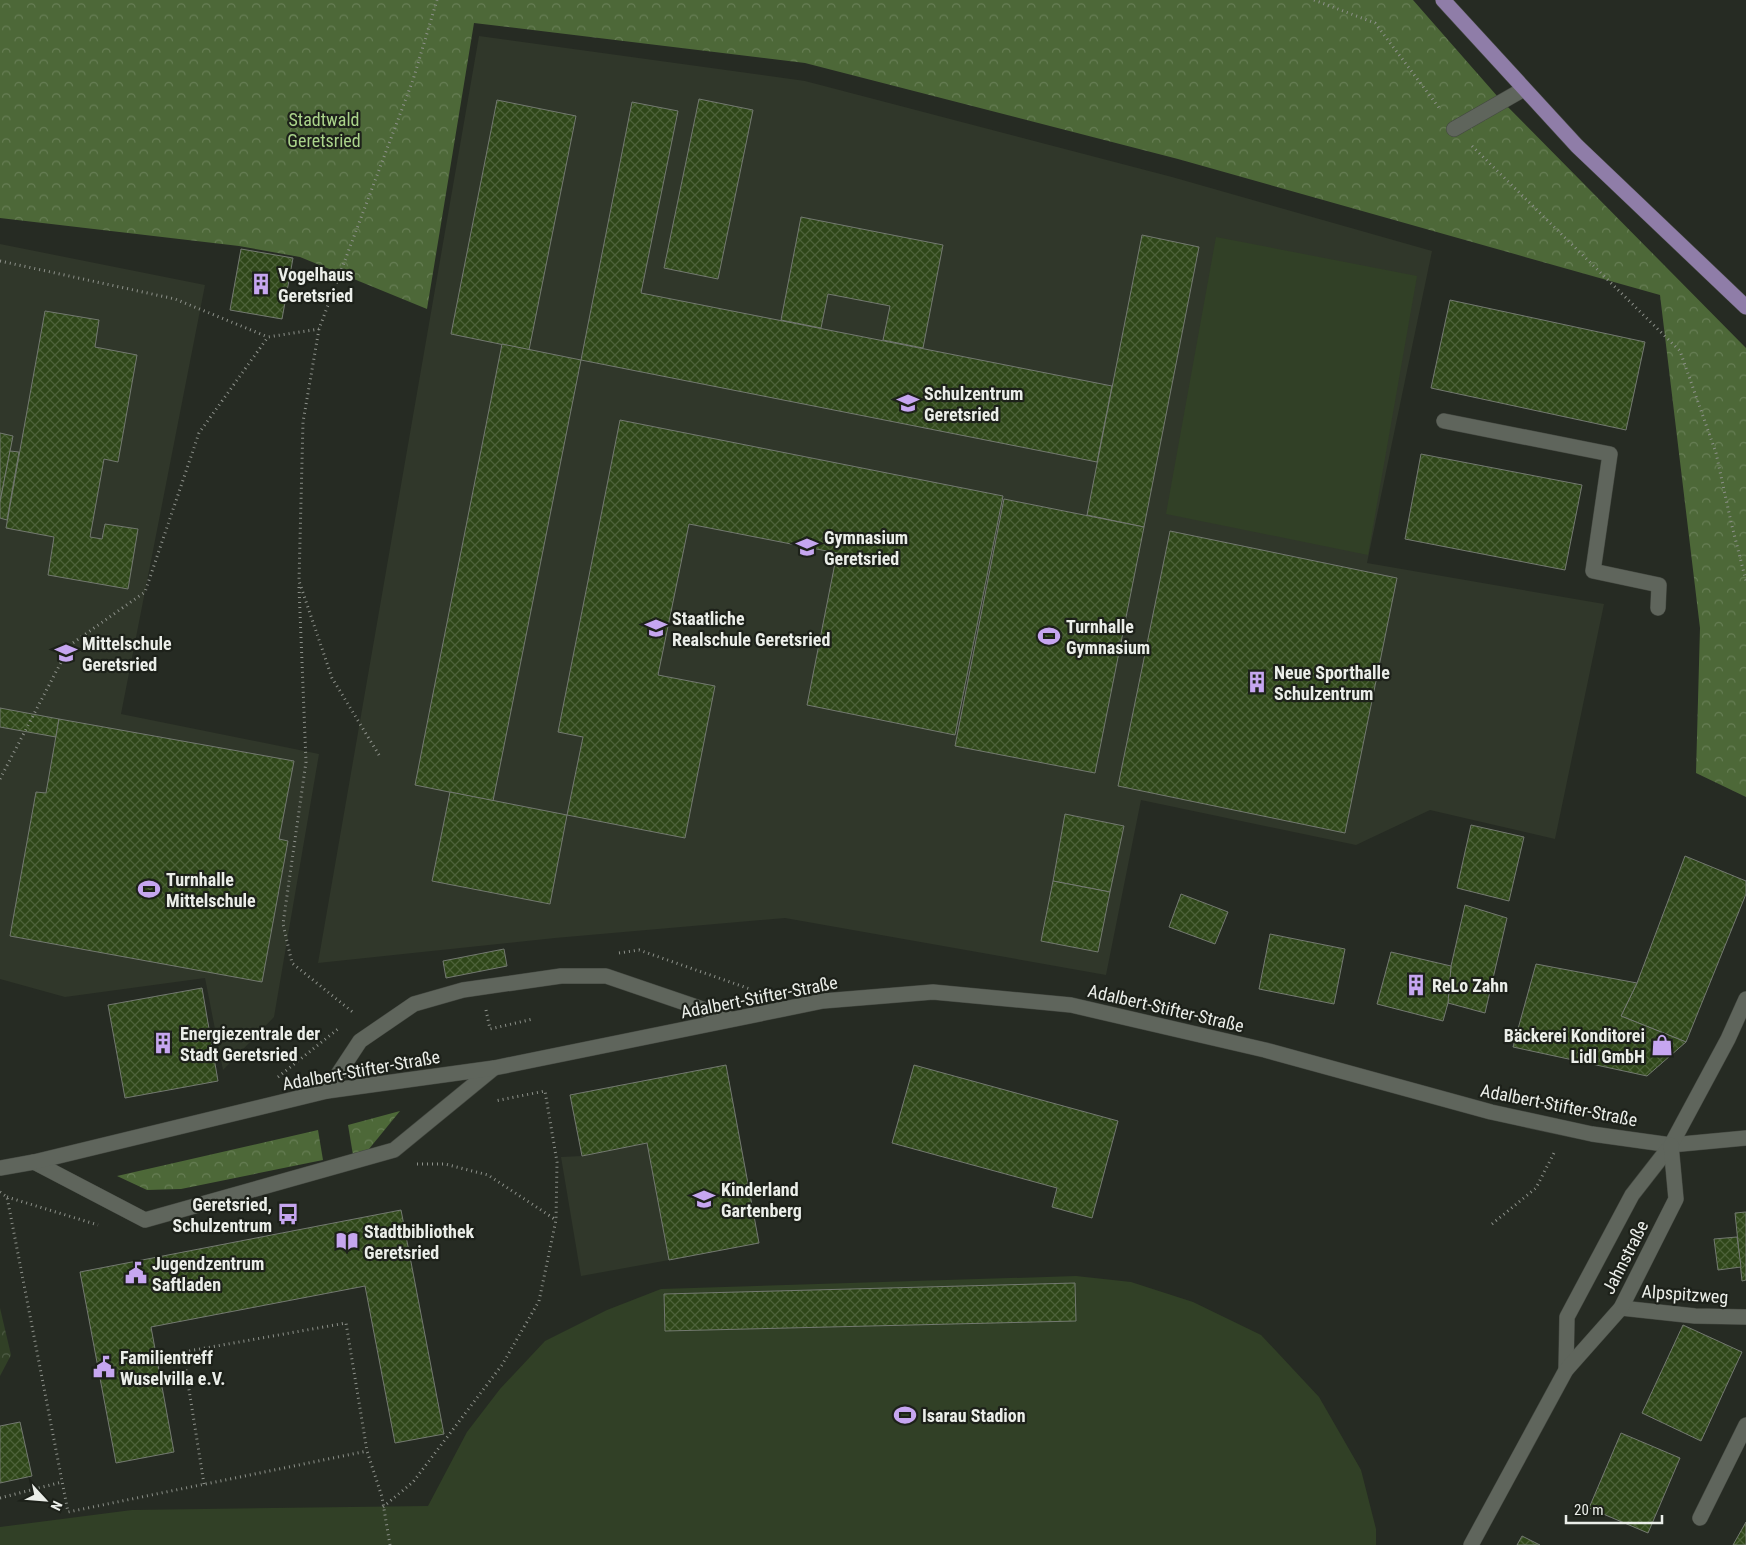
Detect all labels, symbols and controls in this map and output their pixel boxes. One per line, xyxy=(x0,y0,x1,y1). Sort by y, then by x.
park label: Stadtwald Geretsried xyxy=(287,109,361,151)
place label: Vogelhaus Geretsried xyxy=(278,264,354,306)
building icon: Vogelhaus Geretsried xyxy=(248,271,274,297)
place label: Schulzentrum Geretsried xyxy=(924,383,1023,425)
school or university icon: Schulzentrum Geretsried xyxy=(895,390,921,416)
place label: Gymnasium Geretsried xyxy=(824,527,908,569)
school or university icon: Gymnasium Geretsried xyxy=(794,534,820,560)
place label: Staatliche Realschule Geretsried xyxy=(672,608,830,650)
school or university icon: Staatliche Realschule Geretsried xyxy=(643,615,669,641)
place label: Turnhalle Gymnasium xyxy=(1066,616,1150,658)
sports icon: Turnhalle Gymnasium xyxy=(1036,623,1062,649)
place label: Mittelschule Geretsried xyxy=(82,633,172,675)
school or university icon: Mittelschule Geretsried xyxy=(53,640,79,666)
place label: Neue Sporthalle Schulzentrum xyxy=(1274,662,1390,704)
building icon: Neue Sporthalle Schulzentrum xyxy=(1244,669,1270,695)
place label: Turnhalle Mittelschule xyxy=(166,869,256,911)
sports icon: Turnhalle Mittelschule xyxy=(136,876,162,902)
street label: Adalbert-Stifter-Straße xyxy=(679,971,839,1023)
building icon: ReLo Zahn xyxy=(1403,972,1429,998)
place label: ReLo Zahn xyxy=(1432,975,1508,996)
street label: Adalbert-Stifter-Straße xyxy=(1086,980,1246,1036)
place label: Energiezentrale der Stadt Geretsried xyxy=(180,1023,320,1065)
place label: Bäckerei Konditorei Lidl GmbH xyxy=(1504,1025,1645,1067)
building icon: Energiezentrale der Stadt Geretsried xyxy=(150,1030,176,1056)
shop icon: Bäckerei Konditorei Lidl GmbH xyxy=(1649,1032,1675,1058)
street label: Adalbert-Stifter-Straße xyxy=(281,1046,441,1094)
street label: Adalbert-Stifter-Straße xyxy=(1479,1079,1639,1131)
place label: Kinderland Gartenberg xyxy=(721,1179,802,1221)
school or university icon: Kinderland Gartenberg xyxy=(691,1186,717,1212)
place label: Geretsried, Schulzentrum xyxy=(173,1194,272,1236)
bus stop icon: Geretsried, Schulzentrum xyxy=(275,1201,301,1227)
street label: Jahnstraße xyxy=(1598,1217,1652,1297)
place label: Stadtbibliothek Geretsried xyxy=(364,1221,475,1263)
library icon: Stadtbibliothek Geretsried xyxy=(334,1228,360,1254)
place label: Jugendzentrum Saftladen xyxy=(152,1253,264,1295)
public building icon: Jugendzentrum Saftladen xyxy=(123,1260,149,1286)
street label: Alpspitzweg xyxy=(1641,1280,1729,1308)
place label: Familientreff Wuselvilla e.V. xyxy=(120,1347,225,1389)
public building icon: Familientreff Wuselvilla e.V. xyxy=(91,1354,117,1380)
sports icon: Isarau Stadion xyxy=(892,1402,918,1428)
place label: Isarau Stadion xyxy=(922,1405,1026,1426)
north arrow xyxy=(20,1475,70,1525)
scale bar xyxy=(1566,1492,1662,1524)
text: N xyxy=(48,1498,66,1513)
text: 20 m xyxy=(1574,1501,1604,1519)

